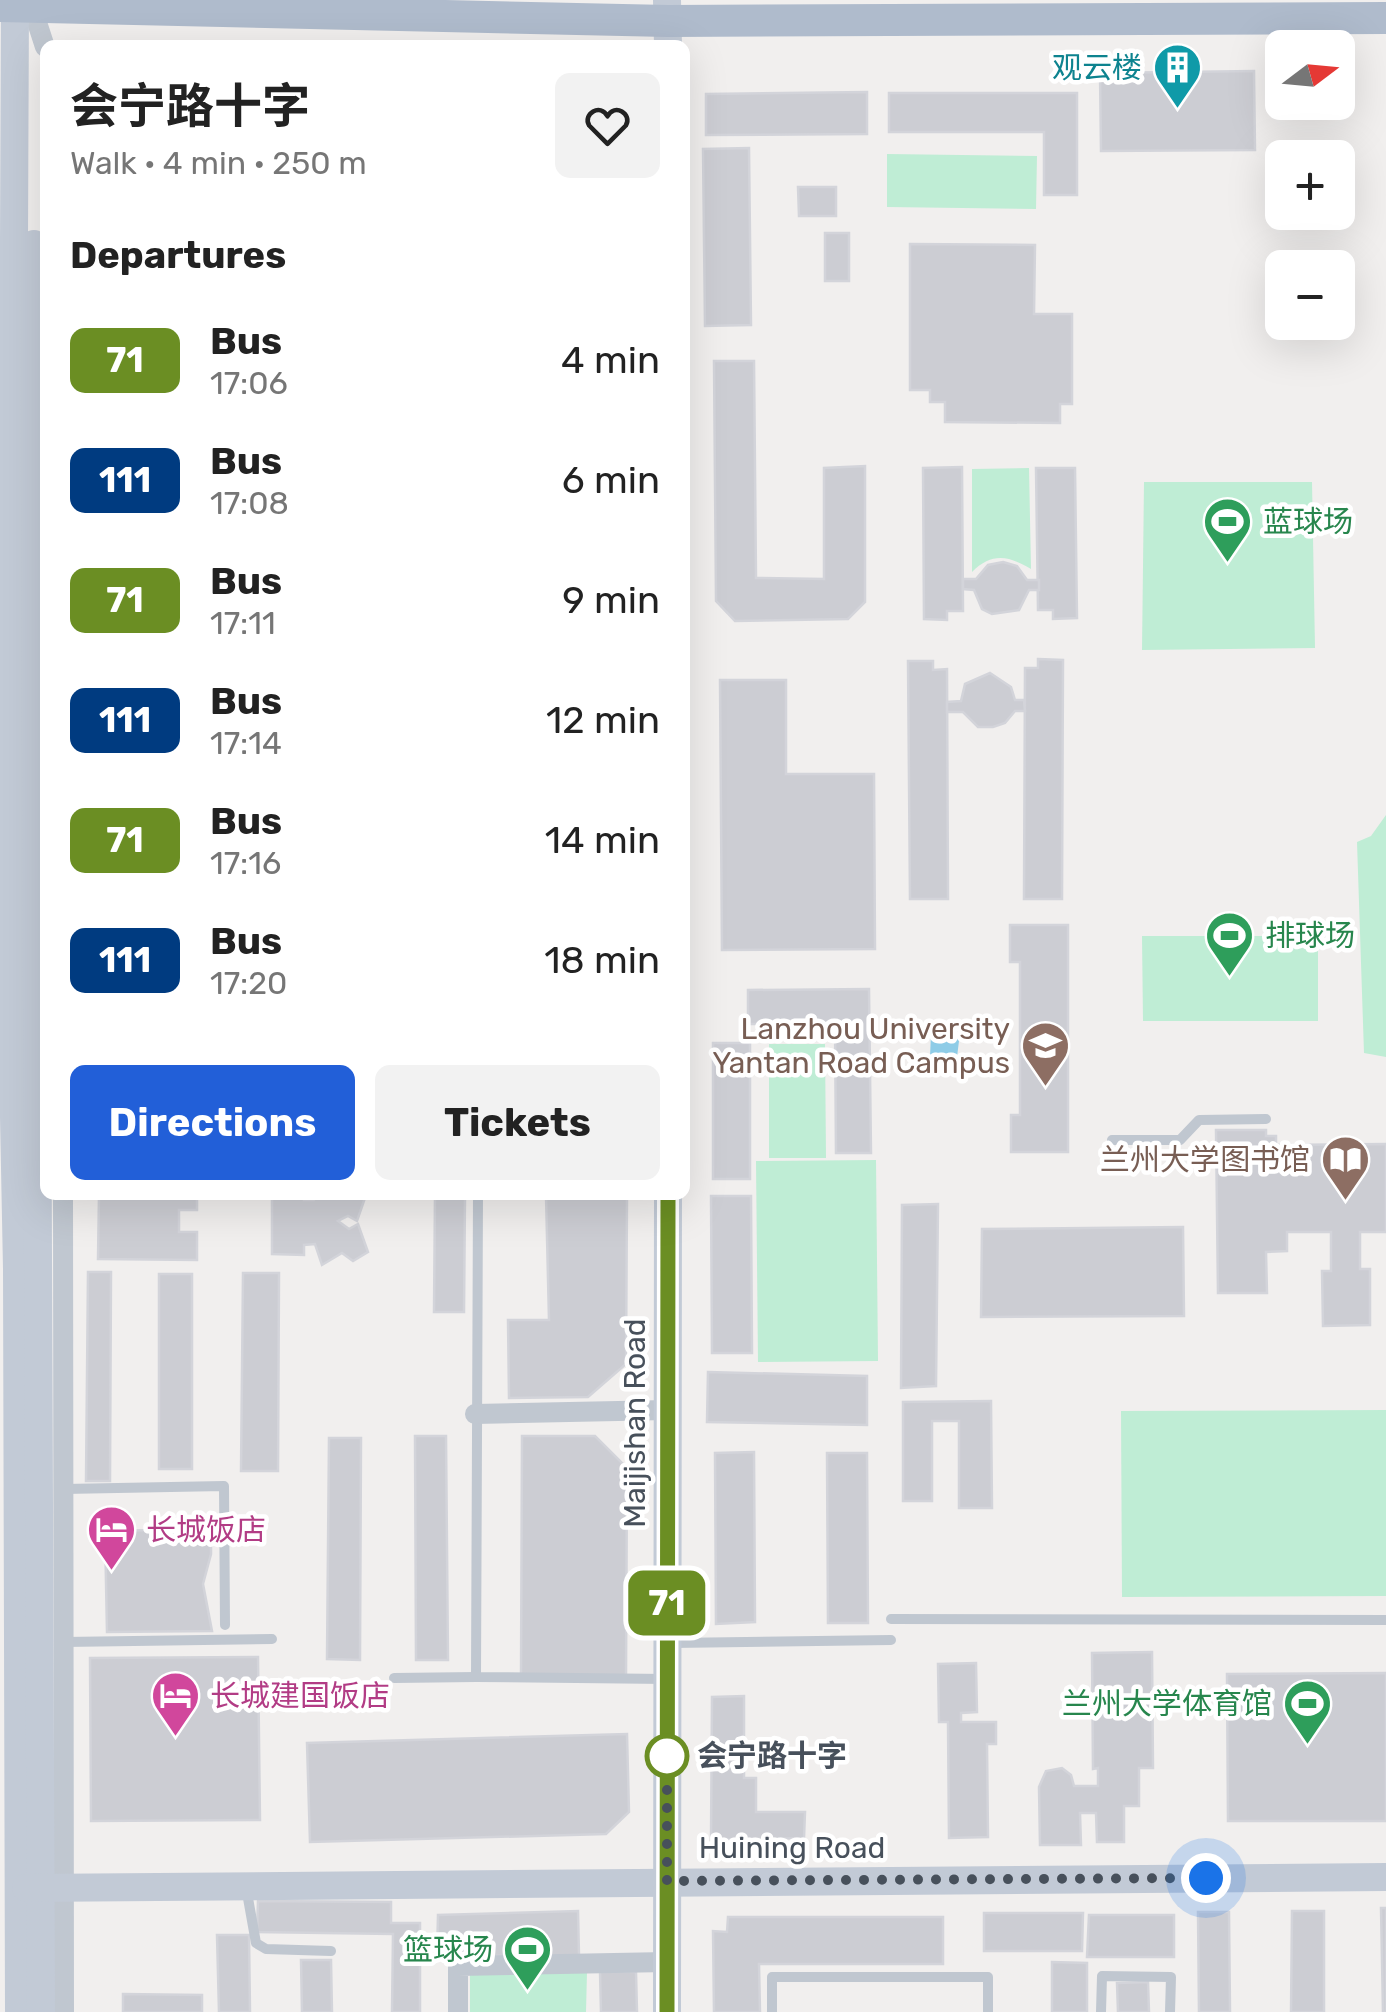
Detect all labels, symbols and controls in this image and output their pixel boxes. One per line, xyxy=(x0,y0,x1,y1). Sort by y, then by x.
north arrow xyxy=(1265,30,1355,120)
map controls xyxy=(1265,30,1355,340)
building icon: 观云楼 xyxy=(1151,42,1203,110)
place label: 观云楼 xyxy=(1052,50,1142,86)
button: heart xyxy=(555,73,660,178)
text: 会宁路十字 xyxy=(70,78,310,135)
button: + xyxy=(1265,140,1355,230)
text: Walk · 4 min · 250 m xyxy=(70,144,367,182)
text: Departures xyxy=(70,232,286,278)
button: − xyxy=(1265,250,1355,340)
text: Bus xyxy=(210,318,282,364)
text: 4 min xyxy=(561,337,660,383)
text: 71 xyxy=(106,339,144,381)
text: 17:06 xyxy=(210,364,288,402)
text: Bus xyxy=(210,438,282,484)
text: 6 min xyxy=(562,457,660,503)
text: 111 xyxy=(99,459,151,501)
text: 17:08 xyxy=(210,484,289,522)
sports icon: 蓝球场 xyxy=(1202,496,1254,564)
place label: 蓝球场 xyxy=(1263,504,1353,540)
text: Bus xyxy=(210,558,282,604)
text: 9 min xyxy=(562,577,660,623)
text: 71 xyxy=(106,579,144,621)
text: 17:11 xyxy=(210,604,276,642)
text: Bus xyxy=(210,678,282,724)
text: 12 min xyxy=(546,697,660,743)
text: 111 xyxy=(99,699,151,741)
text: 17:14 xyxy=(210,724,282,762)
text: Bus xyxy=(210,798,282,844)
text: 14 min xyxy=(545,817,660,863)
text: 71 xyxy=(106,819,144,861)
text: 17:16 xyxy=(210,844,281,882)
sports icon: 排球场 xyxy=(1204,910,1256,978)
text: Bus xyxy=(210,918,282,964)
place label: 排球场 xyxy=(1265,918,1355,954)
text: 18 min xyxy=(544,937,660,983)
text: 111 xyxy=(99,939,151,981)
text: 17:20 xyxy=(210,964,287,1002)
place label: Lanzhou University Yantan Road Campus xyxy=(712,1011,1010,1081)
school or university icon: Lanzhou University Yantan Road Campus xyxy=(1019,1020,1071,1088)
button: Directions xyxy=(70,1065,355,1180)
button: Tickets xyxy=(375,1065,660,1180)
library icon: 兰州大学图书馆 xyxy=(1319,1134,1371,1202)
place label: 兰州大学图书馆 xyxy=(1100,1142,1310,1178)
street label: Maijishan Road xyxy=(617,1318,653,1528)
hotel icon: 长城饭店 xyxy=(85,1504,137,1572)
place label: 长城饭店 xyxy=(146,1512,266,1548)
line badge: 71 xyxy=(622,1570,712,1636)
text: 71 xyxy=(648,1582,686,1624)
hotel icon: 长城建国饭店 xyxy=(149,1670,201,1738)
place label: 长城建国饭店 xyxy=(210,1678,390,1714)
sports icon: 兰州大学体育馆 xyxy=(1281,1678,1333,1746)
place label: 兰州大学体育馆 xyxy=(1062,1686,1272,1722)
marker: 会宁路十字 xyxy=(646,1735,688,1777)
place label: 会宁路十字 xyxy=(697,1738,847,1774)
street label: Huining Road xyxy=(699,1830,885,1866)
your location xyxy=(1181,1853,1231,1903)
sports icon: 篮球场 xyxy=(502,1924,554,1992)
place label: 篮球场 xyxy=(403,1932,493,1968)

